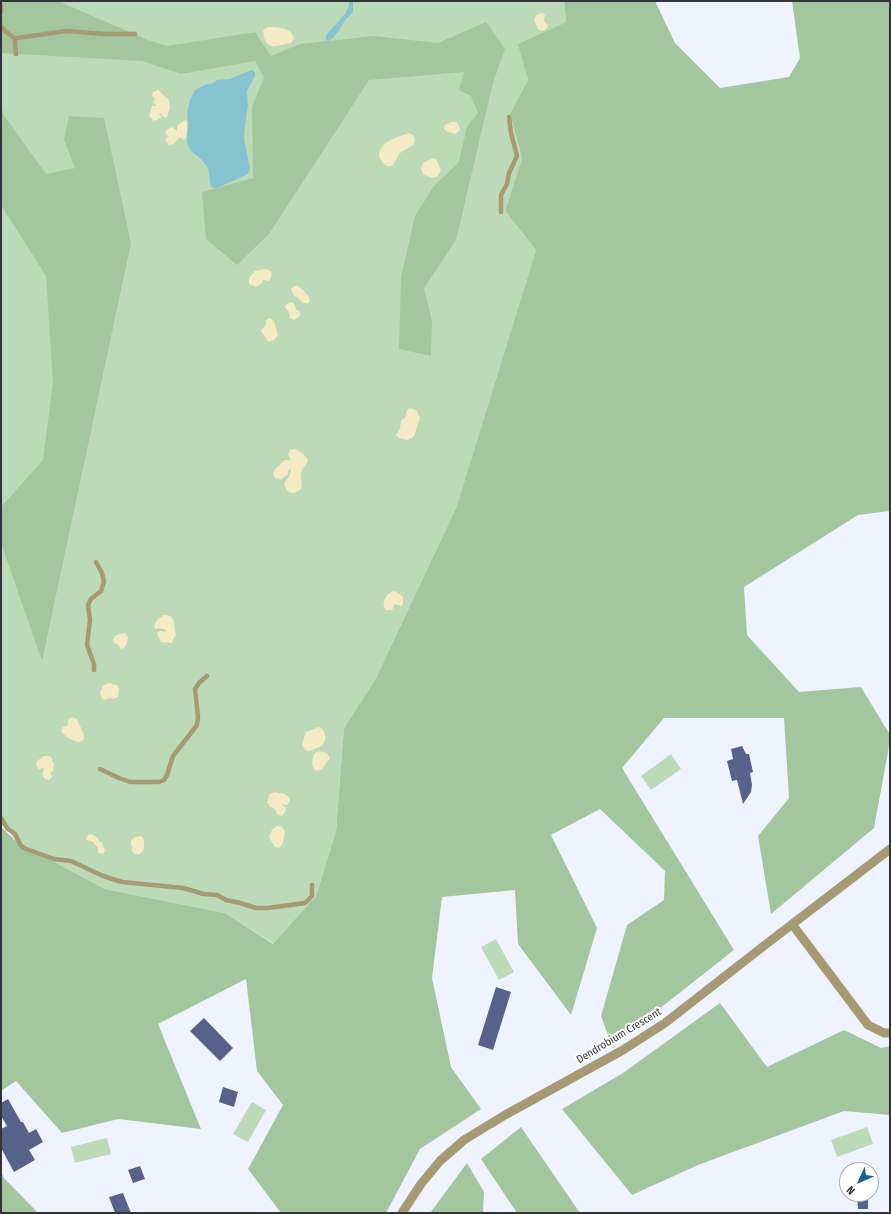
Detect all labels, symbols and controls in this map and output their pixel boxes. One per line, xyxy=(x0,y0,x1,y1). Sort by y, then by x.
street label: Dendrobium Crescent xyxy=(574,1005,664,1067)
north arrow xyxy=(839,1162,879,1202)
text: N xyxy=(844,1183,858,1197)

